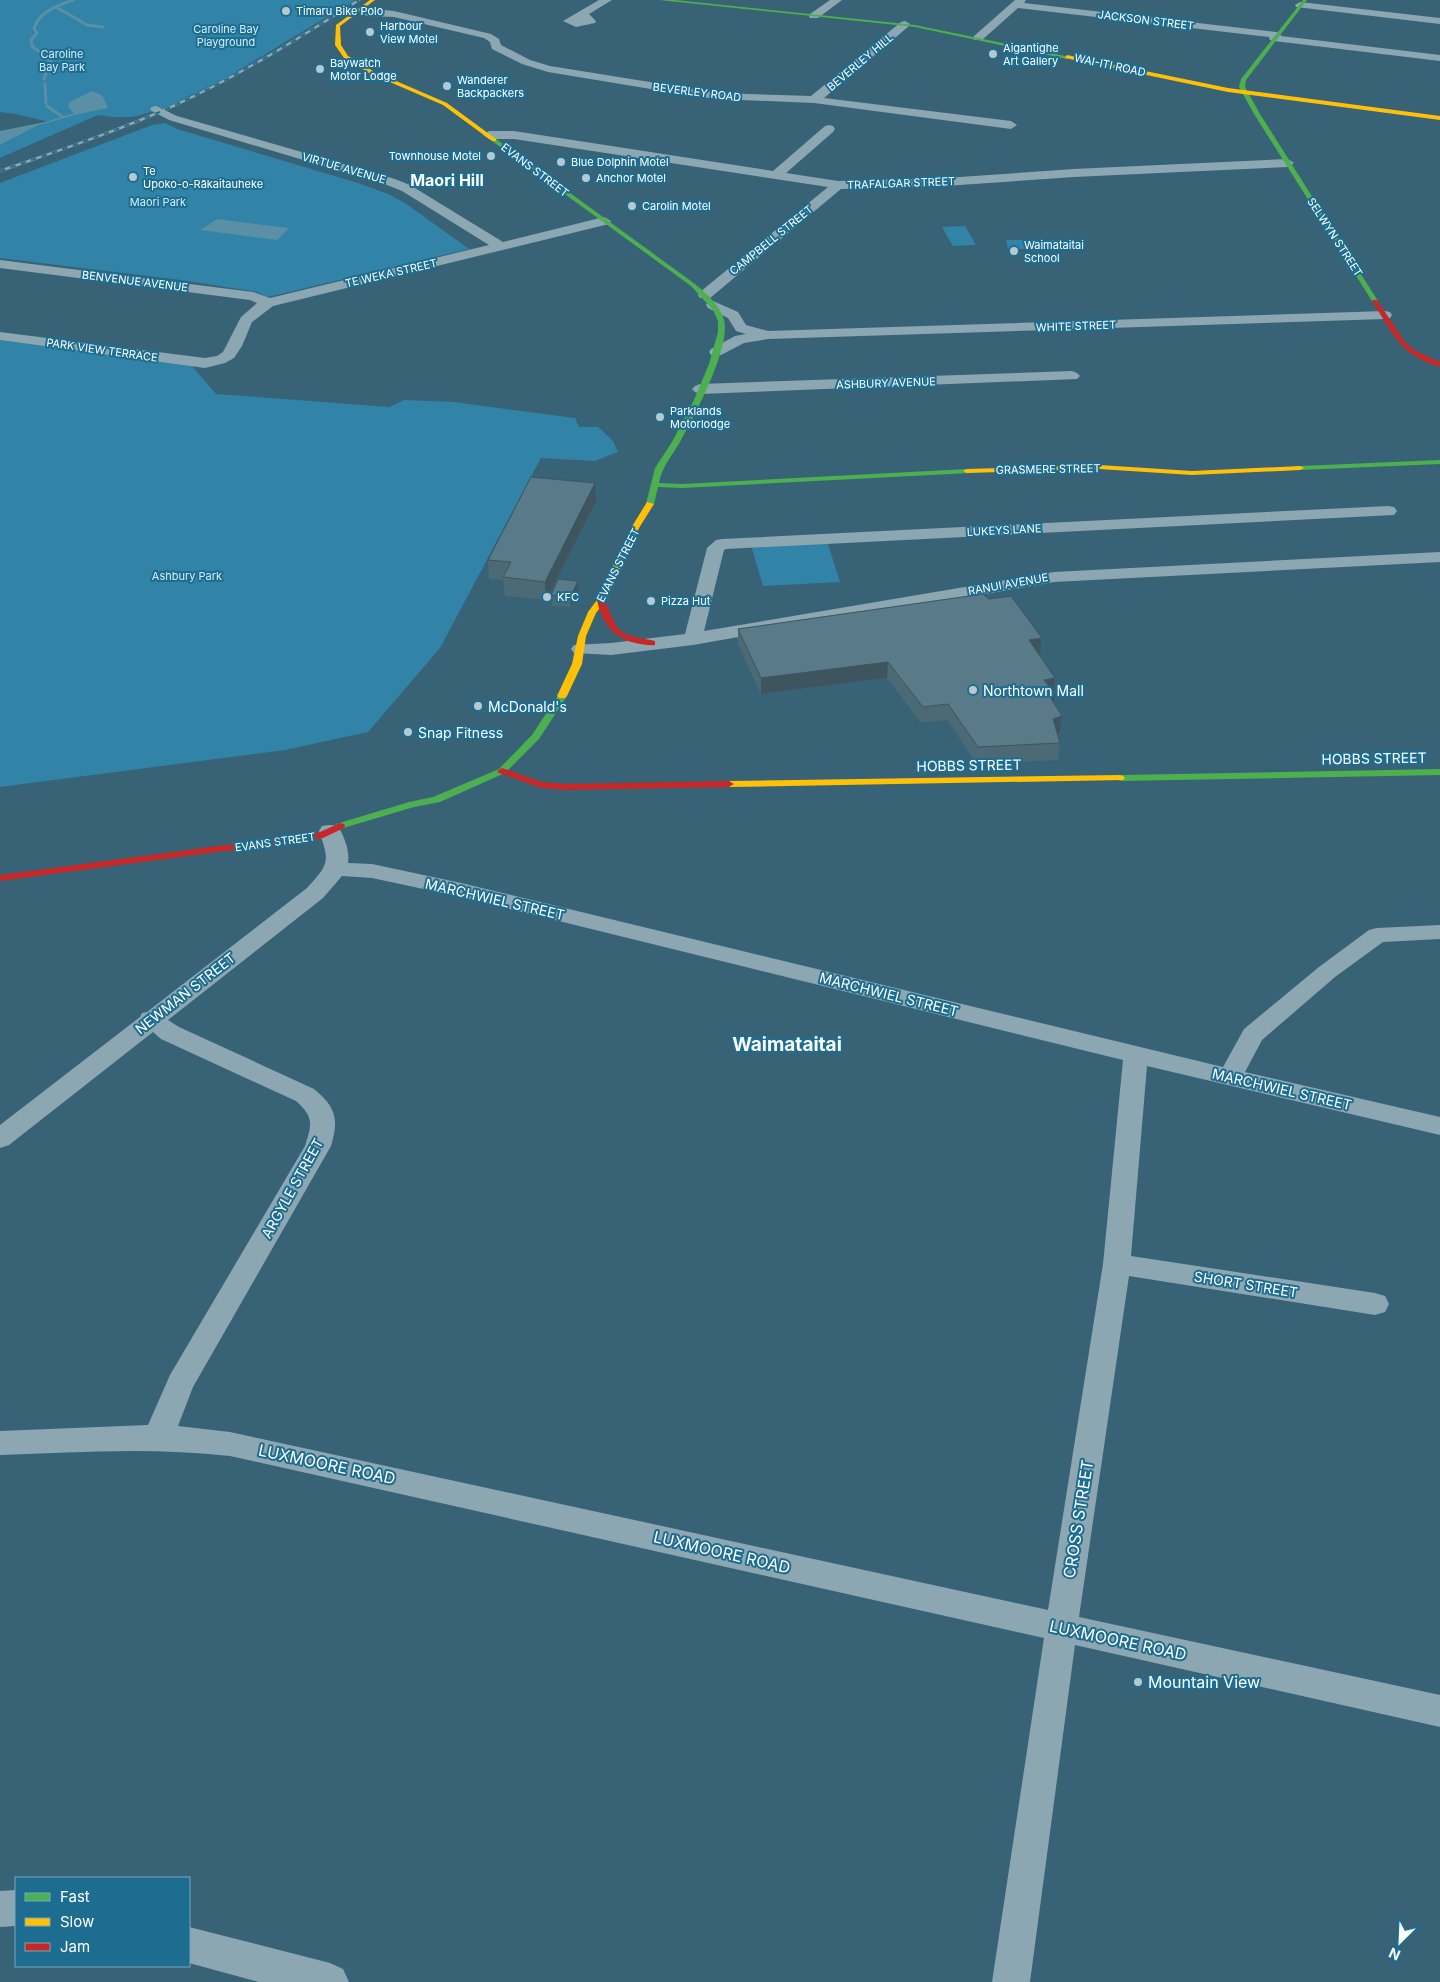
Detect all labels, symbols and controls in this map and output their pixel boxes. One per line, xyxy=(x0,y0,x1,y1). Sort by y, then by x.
place label: Timaru Bike Polo xyxy=(296,4,384,18)
marker: Timaru Bike Polo xyxy=(280,5,292,17)
street label: JACKSON STREET xyxy=(1097,7,1195,33)
place label: Harbour View Motel xyxy=(380,19,438,46)
park label: Caroline Bay Playground xyxy=(193,22,259,49)
marker: Harbour View Motel xyxy=(364,26,376,38)
street label: BEVERLEY HILL xyxy=(824,30,896,94)
place label: Aigantighe Art Gallery xyxy=(1003,41,1059,68)
park label: Caroline Bay Park xyxy=(39,47,85,74)
marker: Aigantighe Art Gallery xyxy=(987,48,999,60)
street label: WAI-ITI ROAD xyxy=(1073,51,1147,79)
place label: Baywatch Motor Lodge xyxy=(330,56,397,83)
marker: Baywatch Motor Lodge xyxy=(314,63,326,75)
place label: Wanderer Backpackers xyxy=(457,73,524,100)
marker: Wanderer Backpackers xyxy=(441,80,453,92)
street label: BEVERLEY ROAD xyxy=(652,80,742,104)
street label: EVANS STREET xyxy=(498,140,572,200)
street label: VIRTUE AVENUE xyxy=(300,149,388,187)
place label: Townhouse Motel xyxy=(389,149,481,163)
marker: Townhouse Motel xyxy=(485,150,497,162)
place label: Blue Dolphin Motel xyxy=(571,155,669,169)
marker: Blue Dolphin Motel xyxy=(555,156,567,168)
place label: Te Upoko-o-Rākaitauheke xyxy=(143,164,263,191)
district label: Maori Hill xyxy=(410,170,484,190)
marker: Te Upoko-o-Rākaitauheke xyxy=(127,171,139,183)
place label: Anchor Motel xyxy=(596,171,666,185)
marker: Anchor Motel xyxy=(580,172,592,184)
street label: TRAFALGAR STREET xyxy=(847,174,955,192)
park label: Maori Park xyxy=(130,195,186,209)
street label: SELWYN STREET xyxy=(1304,195,1366,279)
place label: Carolin Motel xyxy=(642,199,711,213)
marker: Carolin Motel xyxy=(626,200,638,212)
street label: CAMPBELL STREET xyxy=(726,202,816,278)
place label: Waimataitai School xyxy=(1024,238,1084,265)
marker: Waimataitai School xyxy=(1008,245,1020,257)
street label: TE WEKA STREET xyxy=(344,256,438,290)
street label: BENVENUE AVENUE xyxy=(81,268,189,294)
street label: WHITE STREET xyxy=(1036,318,1116,334)
street label: PARK VIEW TERRACE xyxy=(45,335,159,365)
street label: ASHBURY AVENUE xyxy=(836,374,936,392)
place label: Parklands Motorlodge xyxy=(670,404,730,431)
marker: Parklands Motorlodge xyxy=(654,411,666,423)
street label: GRASMERE STREET xyxy=(995,461,1101,477)
street label: LUKEYS LANE xyxy=(966,521,1042,539)
street label: EVANS STREET xyxy=(593,526,643,604)
park label: Ashbury Park xyxy=(152,569,222,583)
street label: RANUI AVENUE xyxy=(967,570,1049,598)
place label: KFC xyxy=(557,590,579,604)
marker: KFC xyxy=(541,591,553,603)
place label: Pizza Hut xyxy=(661,594,711,608)
marker: Pizza Hut xyxy=(645,595,657,607)
place label: Northtown Mall xyxy=(983,682,1084,699)
marker: Northtown Mall xyxy=(967,684,979,696)
place label: McDonald's xyxy=(488,698,567,715)
marker: McDonald's xyxy=(472,700,484,712)
place label: Snap Fitness xyxy=(418,724,503,741)
marker: Snap Fitness xyxy=(402,726,414,738)
street label: HOBBS STREET xyxy=(1321,749,1427,767)
street label: HOBBS STREET xyxy=(916,756,1022,774)
street label: EVANS STREET xyxy=(234,829,316,855)
street label: MARCHWIEL STREET xyxy=(424,875,566,923)
street label: NEWMAN STREET xyxy=(132,949,238,1037)
street label: MARCHWIEL STREET xyxy=(818,968,960,1020)
district label: Waimataitai xyxy=(732,1033,842,1056)
street label: MARCHWIEL STREET xyxy=(1211,1065,1353,1113)
street label: ARGYLE STREET xyxy=(258,1135,326,1241)
street label: SHORT STREET xyxy=(1193,1267,1299,1301)
street label: LUXMOORE ROAD xyxy=(257,1440,397,1488)
street label: CROSS STREET xyxy=(1059,1458,1097,1580)
street label: LUXMOORE ROAD xyxy=(652,1527,792,1577)
street label: LUXMOORE ROAD xyxy=(1048,1616,1188,1664)
place label: Mountain View xyxy=(1148,1672,1260,1692)
marker: Mountain View xyxy=(1132,1676,1144,1688)
legend xyxy=(15,1877,190,1967)
text: Fast xyxy=(60,1887,90,1906)
text: Slow xyxy=(60,1912,94,1931)
north arrow xyxy=(1375,1917,1425,1967)
text: Jam xyxy=(60,1937,90,1956)
text: N xyxy=(1386,1944,1403,1964)

